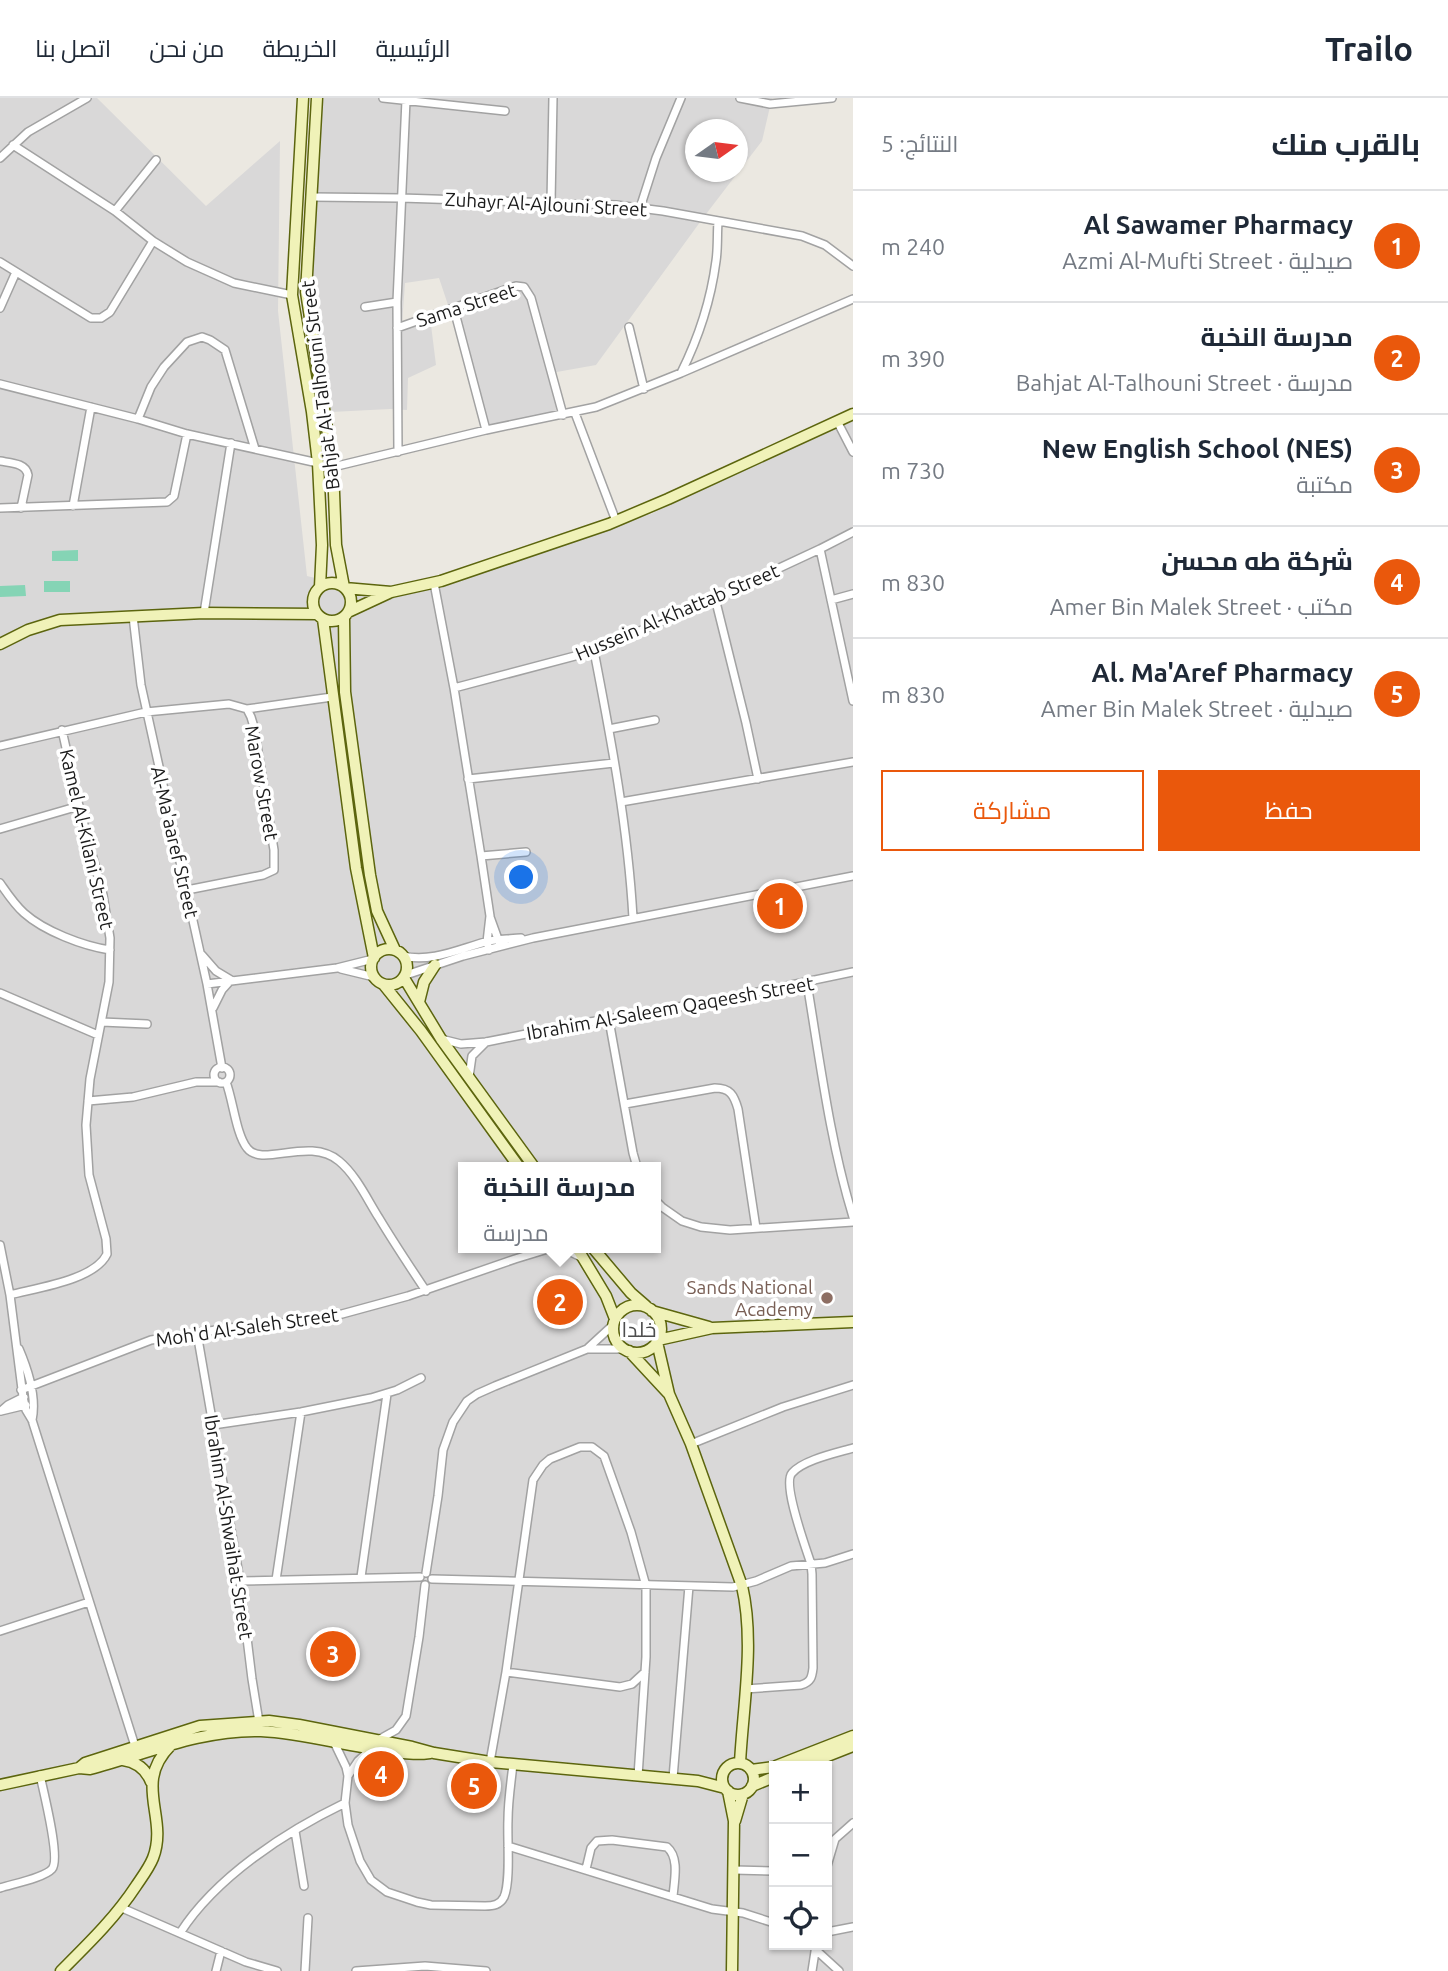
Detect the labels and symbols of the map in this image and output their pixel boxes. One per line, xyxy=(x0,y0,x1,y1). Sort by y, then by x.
north arrow xyxy=(685,119,748,182)
street label: Zuhayr Al-Ajlouni Street xyxy=(444,188,648,220)
street label: Bahjat Al-Talhouni Street xyxy=(296,278,344,491)
street label: Sama Street xyxy=(413,278,519,331)
street label: Hussein Al-Khattab Street xyxy=(572,559,783,665)
street label: Marow Street xyxy=(241,724,283,843)
street label: Kamel Al-Kilani Street xyxy=(56,747,119,932)
street label: Al-Ma'aaref Street xyxy=(147,764,203,921)
your location xyxy=(504,860,538,894)
pin: 1 xyxy=(757,880,803,932)
street label: Ibrahim Al-Saleem Qaqeesh Street xyxy=(525,972,816,1044)
pin: 2 xyxy=(537,1276,583,1328)
place label: Sands National Academy xyxy=(687,1276,813,1320)
marker: Sands National Academy xyxy=(819,1290,835,1306)
street label: Moh'd Al-Saleh Street xyxy=(154,1303,340,1351)
district label: خلدا xyxy=(622,1317,657,1341)
street label: Ibrahim Al-Shwaihat Street xyxy=(200,1413,258,1642)
pin: 3 xyxy=(310,1628,356,1680)
pin: 4 xyxy=(358,1748,404,1800)
pin: 5 xyxy=(451,1760,497,1812)

